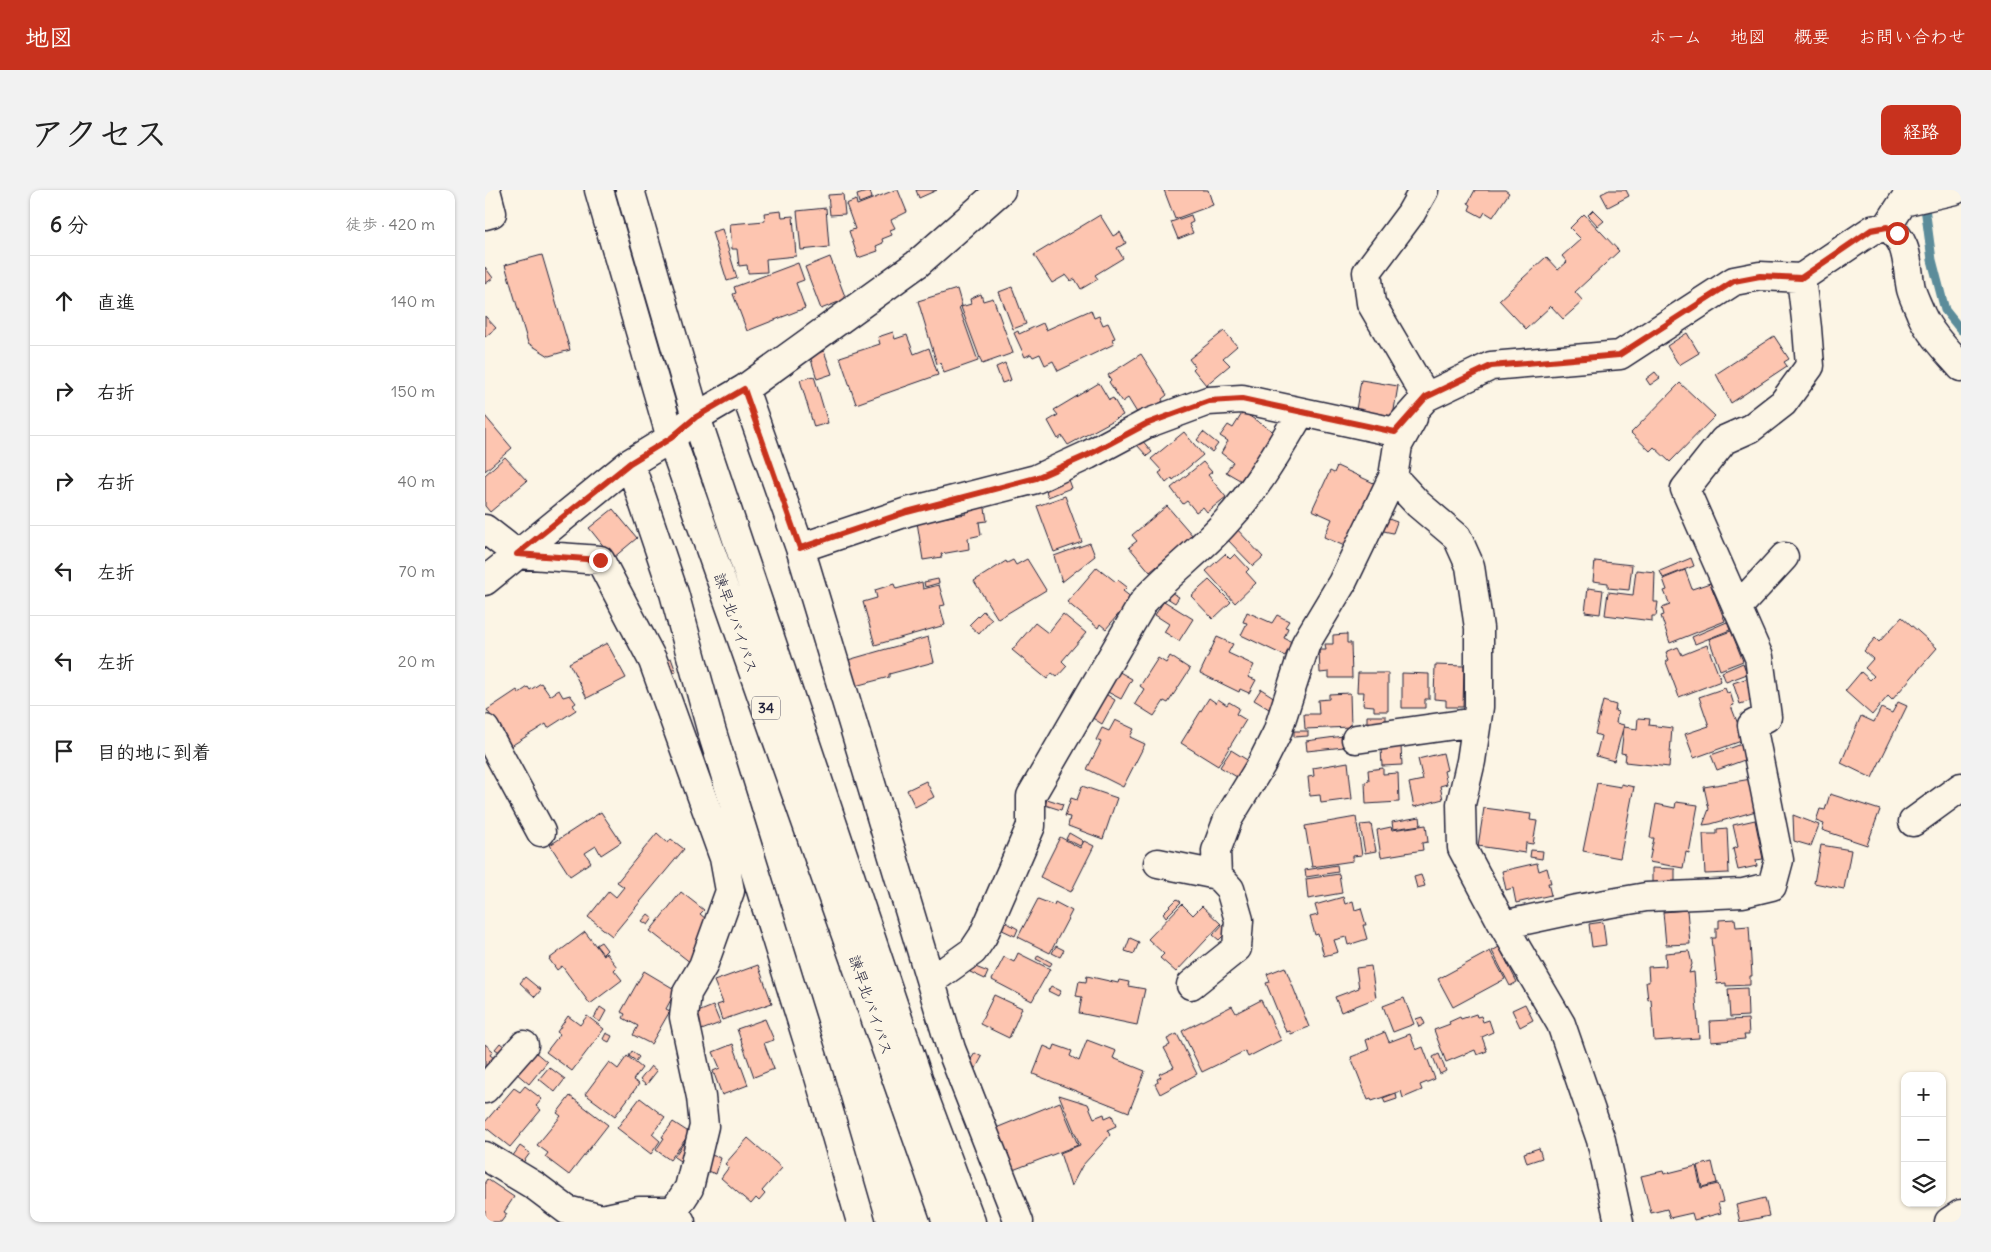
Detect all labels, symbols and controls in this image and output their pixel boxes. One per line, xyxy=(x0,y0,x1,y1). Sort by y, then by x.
text: 地図 xyxy=(25,22,73,52)
text: ホーム xyxy=(1649,25,1702,48)
text: 地図 xyxy=(1730,25,1766,48)
text: 概要 xyxy=(1794,25,1830,48)
text: お問い合わせ xyxy=(1858,25,1966,48)
button: 経路 xyxy=(1881,105,1961,155)
text: アクセス xyxy=(30,111,168,155)
text: 6 分 xyxy=(50,211,88,238)
text: 徒歩 · 420 m xyxy=(345,214,435,234)
route start xyxy=(1886,222,1909,245)
icon: ahead xyxy=(50,287,78,315)
text: 直進 xyxy=(97,290,135,314)
text: 140 m xyxy=(391,291,435,311)
icon: right xyxy=(50,377,78,405)
text: 右折 xyxy=(97,380,135,404)
text: 150 m xyxy=(391,381,435,401)
icon: right xyxy=(50,467,78,495)
text: 右折 xyxy=(97,470,135,494)
text: 40 m xyxy=(397,471,435,491)
route end xyxy=(589,549,612,572)
icon: left xyxy=(50,557,78,585)
text: 左折 xyxy=(97,560,135,584)
text: 70 m xyxy=(399,561,435,581)
street label: 諫早北バイパス xyxy=(710,570,762,676)
icon: left xyxy=(50,647,78,675)
text: 左折 xyxy=(97,650,135,674)
text: 20 m xyxy=(398,651,435,671)
road number: 34 xyxy=(752,696,780,720)
icon: arrive xyxy=(50,737,78,765)
text: 目的地に到着 xyxy=(97,740,211,764)
street label: 諫早北バイパス xyxy=(845,952,897,1058)
map controls xyxy=(1901,1072,1946,1207)
button: + xyxy=(1901,1072,1946,1117)
button: − xyxy=(1901,1117,1946,1162)
button: layers xyxy=(1901,1162,1946,1207)

